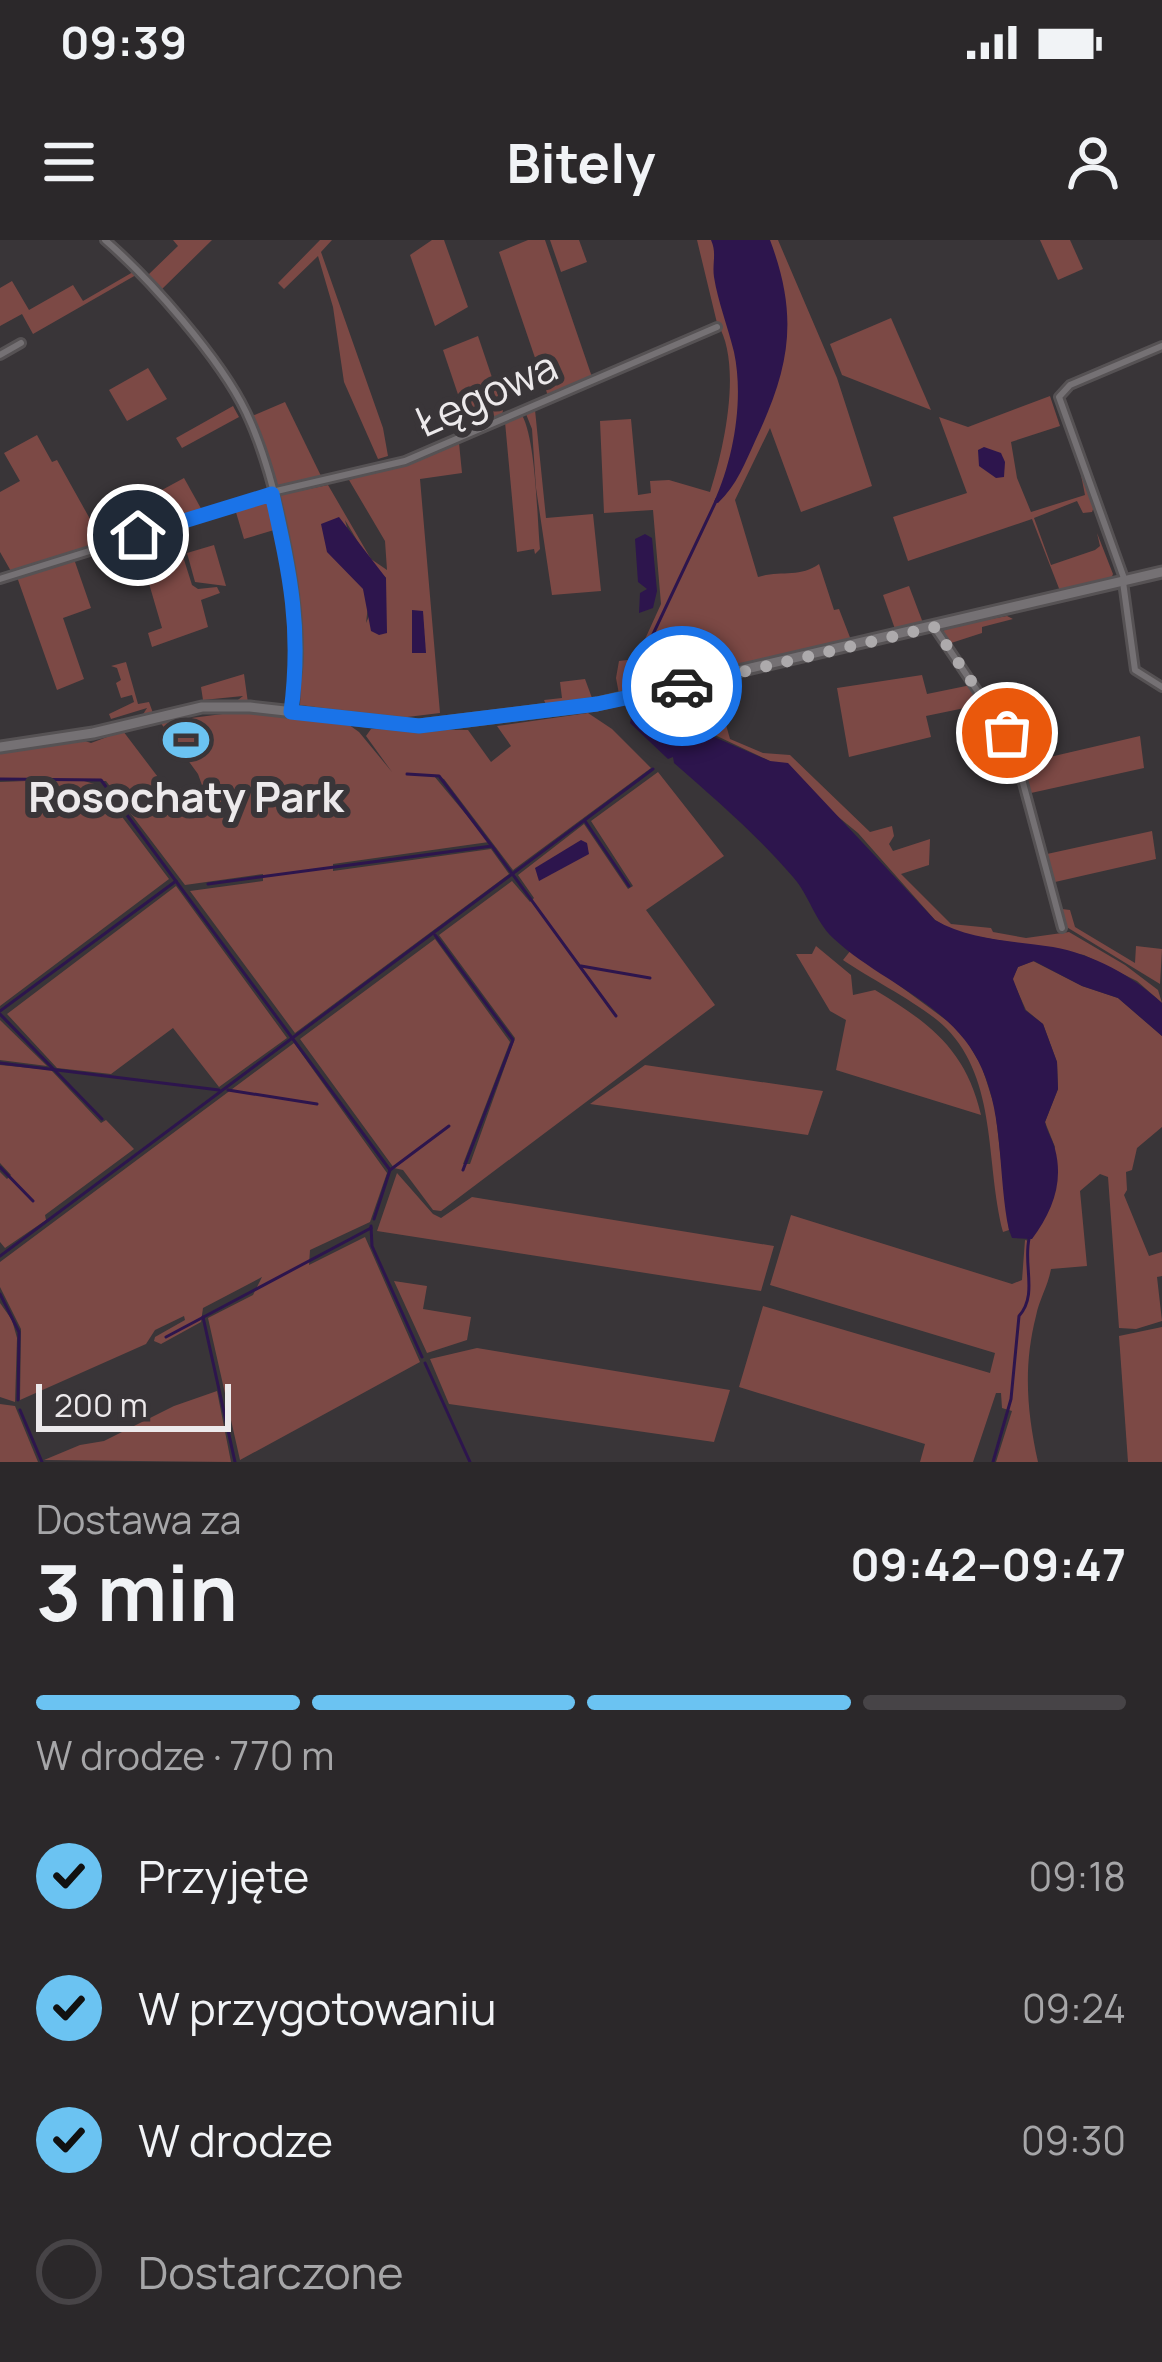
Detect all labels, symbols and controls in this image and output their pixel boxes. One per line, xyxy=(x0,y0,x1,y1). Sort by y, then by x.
text: 09:39 xyxy=(60,11,187,73)
text: Bitely xyxy=(507,125,656,199)
icon: menu xyxy=(36,129,102,195)
icon: person xyxy=(1060,129,1126,195)
street label: Łęgowa xyxy=(406,336,566,450)
pin xyxy=(87,484,189,586)
icon: home xyxy=(105,502,171,568)
courier xyxy=(622,626,742,746)
icon: car xyxy=(649,653,715,719)
pin xyxy=(956,682,1058,784)
icon: bag xyxy=(974,700,1040,766)
sports icon: Rosochaty Park xyxy=(161,715,211,765)
place label: Rosochaty Park xyxy=(28,767,345,825)
scale bar xyxy=(36,1378,231,1431)
text: 200 m xyxy=(54,1382,148,1427)
text: Dostawa za xyxy=(36,1492,241,1546)
text: 09:42–09:47 xyxy=(850,1533,1126,1595)
text: 3 min xyxy=(36,1538,238,1644)
text: W drodze · 770 m xyxy=(36,1728,334,1782)
icon: check xyxy=(36,1843,102,1909)
text: Przyjęte xyxy=(138,1845,309,1907)
text: 09:18 xyxy=(1028,1849,1126,1903)
icon: check xyxy=(36,1975,102,2041)
text: W przygotowaniu xyxy=(138,1977,496,2039)
text: 09:24 xyxy=(1022,1981,1126,2035)
icon: check xyxy=(36,2107,102,2173)
text: W drodze xyxy=(138,2109,333,2171)
text: 09:30 xyxy=(1021,2113,1126,2167)
text: Dostarczone xyxy=(138,2241,403,2303)

